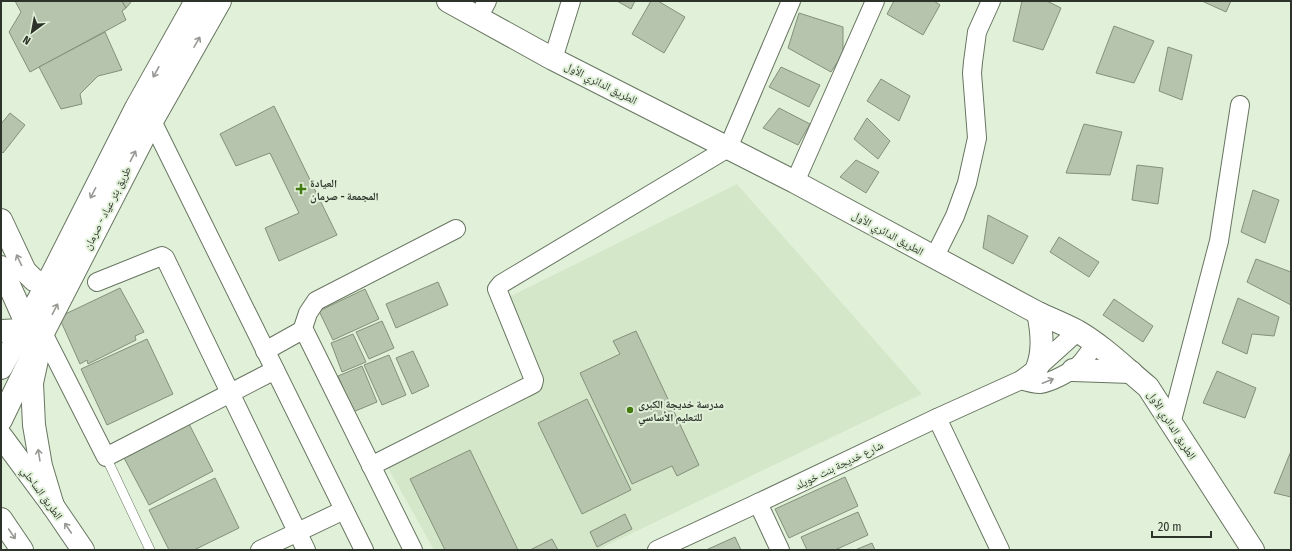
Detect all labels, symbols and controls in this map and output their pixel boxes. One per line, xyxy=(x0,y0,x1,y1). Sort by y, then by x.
north arrow xyxy=(12,12,52,52)
text: N xyxy=(21,33,33,47)
one-way arrow xyxy=(193,37,201,49)
street label: الطريق الدائري الأول xyxy=(562,60,639,109)
one-way arrow xyxy=(152,66,160,78)
one-way arrow xyxy=(130,150,138,162)
street label: طريق بئر عياد - صرمان xyxy=(81,164,134,252)
place label: العيادة المجمعة - صرمان xyxy=(310,177,379,204)
marker: العيادة المجمعة - صرمان xyxy=(295,183,307,195)
one-way arrow xyxy=(89,187,96,199)
street label: الطريق الدائري الأول xyxy=(849,209,926,260)
one-way arrow xyxy=(15,254,22,266)
one-way arrow xyxy=(52,303,59,315)
one-way arrow xyxy=(1041,376,1053,384)
street label: الطريق الدائري الأول xyxy=(1143,388,1199,463)
place label: مدرسة خديجة الكبرى للتعليم الأساسي xyxy=(638,398,724,426)
marker: مدرسة خديجة الكبرى للتعليم الأساسي xyxy=(625,405,635,415)
street label: شارع خديجة بنت خويلد xyxy=(793,439,885,492)
one-way arrow xyxy=(35,449,43,462)
street label: الطريق الساحلي xyxy=(17,464,65,523)
scale bar xyxy=(1152,513,1211,539)
text: 20 m xyxy=(1158,520,1182,534)
one-way arrow xyxy=(64,523,72,534)
one-way arrow xyxy=(8,529,16,540)

